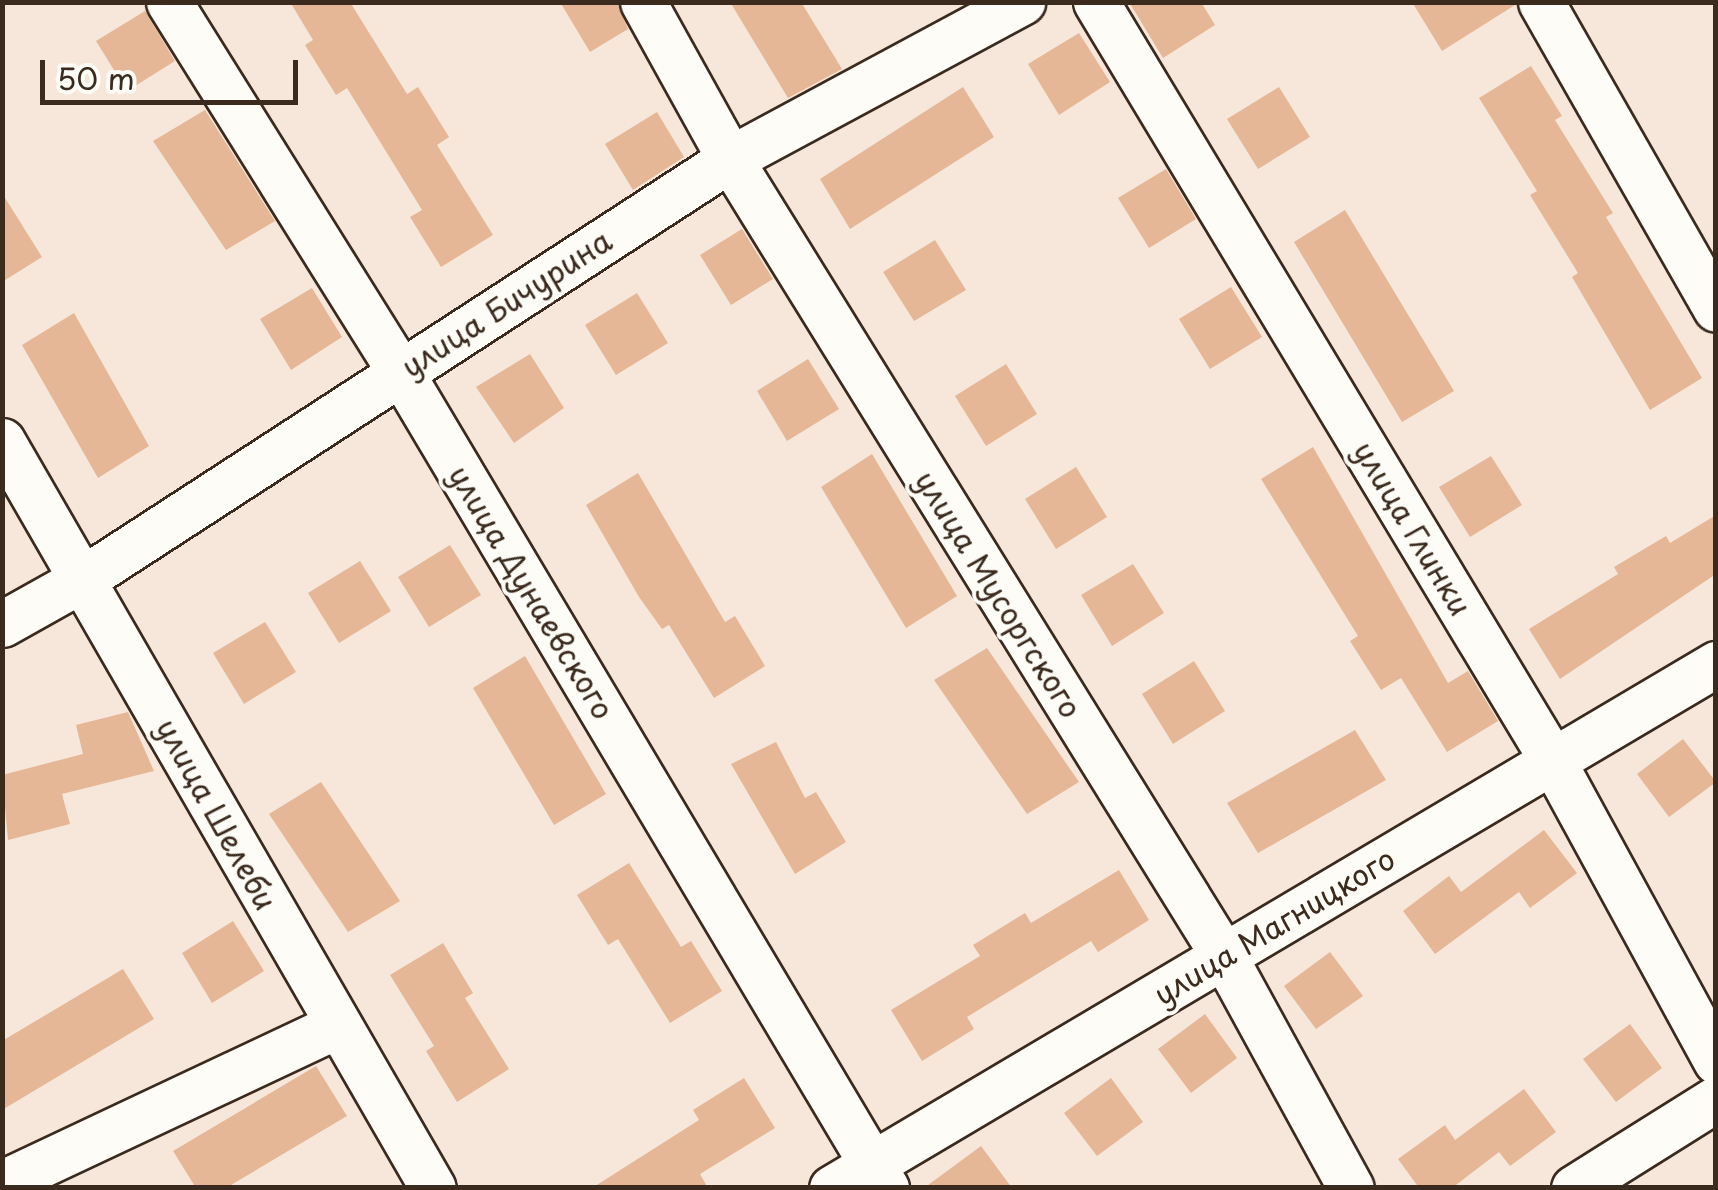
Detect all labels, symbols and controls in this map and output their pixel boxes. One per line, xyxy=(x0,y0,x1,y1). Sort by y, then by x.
scale bar xyxy=(45,40,302,102)
text: 50 m xyxy=(57,55,135,100)
street label: улица Бичурина xyxy=(394,222,618,384)
street label: улица Глинки xyxy=(1346,434,1480,622)
street label: улица Дунаевского xyxy=(442,458,622,726)
street label: улица Мусоргского xyxy=(908,463,1090,725)
street label: улица Шелеби xyxy=(149,711,285,917)
street label: улица Магницкого xyxy=(1146,839,1402,1013)

